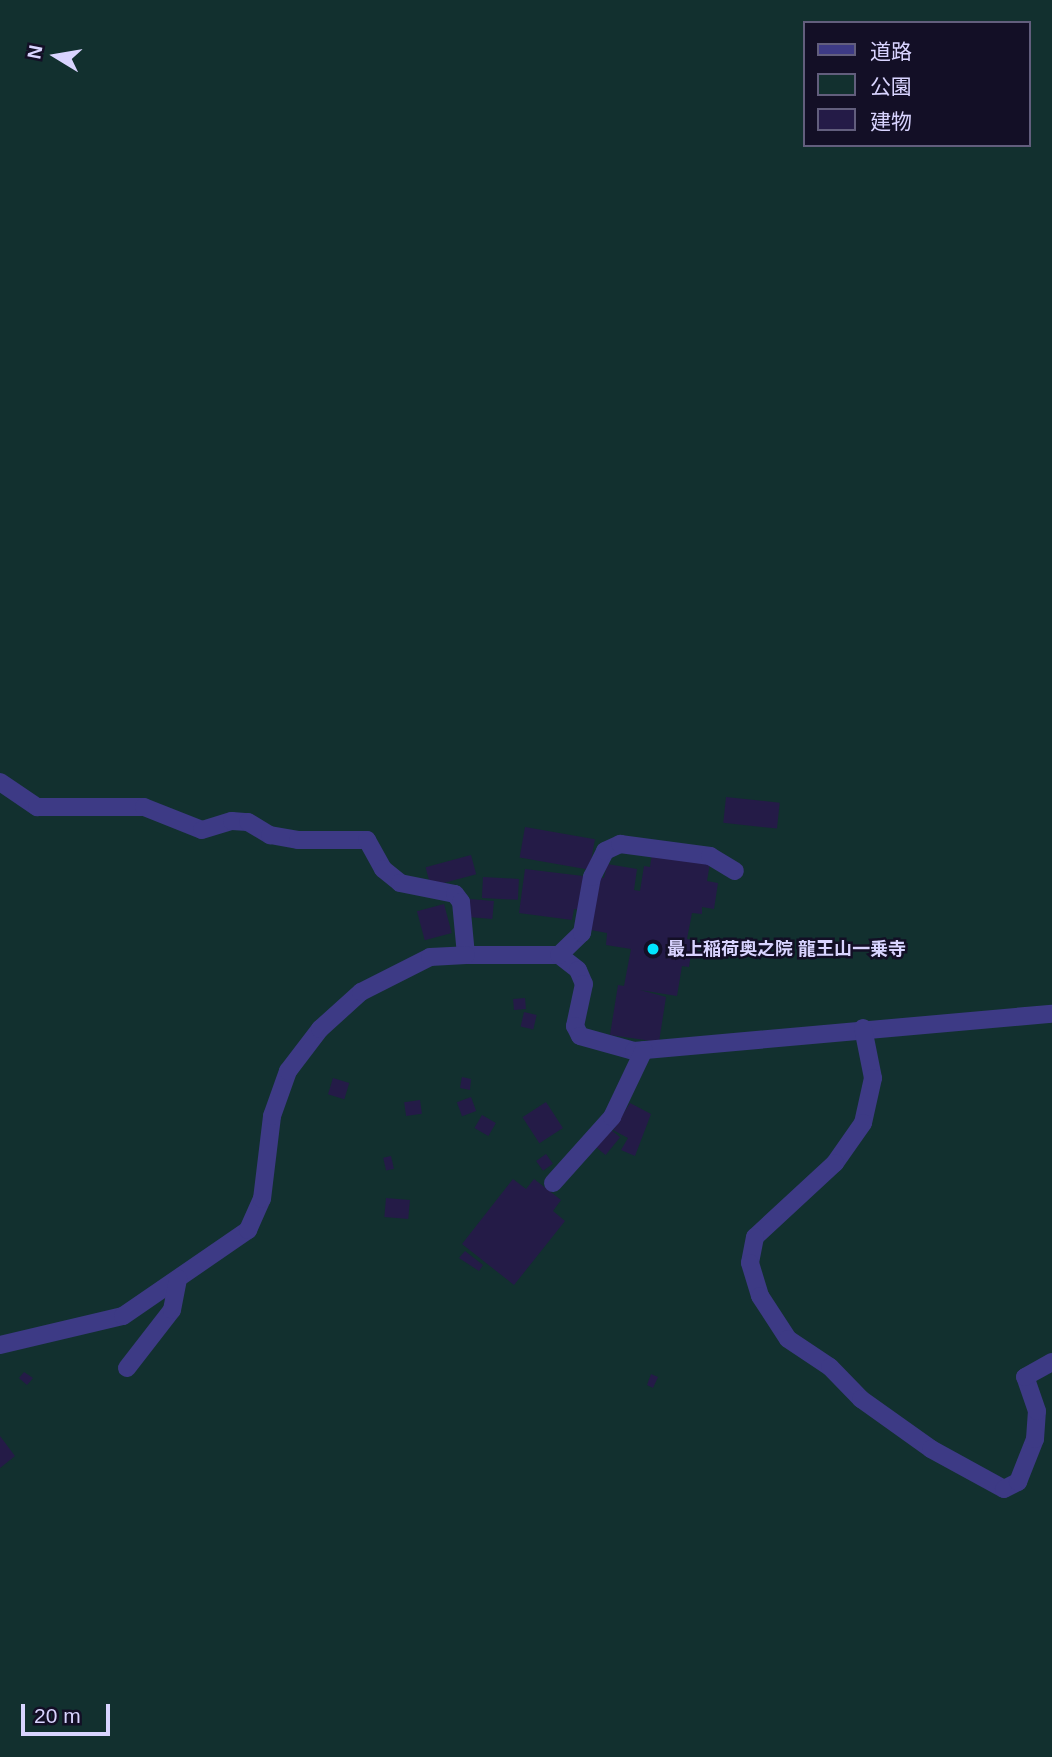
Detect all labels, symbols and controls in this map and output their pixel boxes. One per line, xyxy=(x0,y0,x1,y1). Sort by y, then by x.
north arrow xyxy=(21,21,91,91)
legend xyxy=(804,21,1031,147)
text: 道路 xyxy=(870,40,912,63)
text: N xyxy=(23,43,47,61)
text: 公園 xyxy=(870,75,912,98)
text: 建物 xyxy=(870,110,912,133)
place label: 最上稲荷奥之院 龍王山一乗寺 xyxy=(667,938,906,960)
marker: 最上稲荷奥之院 龍王山一乗寺 xyxy=(645,941,661,957)
scale bar xyxy=(24,1690,114,1734)
text: 20 m xyxy=(34,1704,81,1727)

